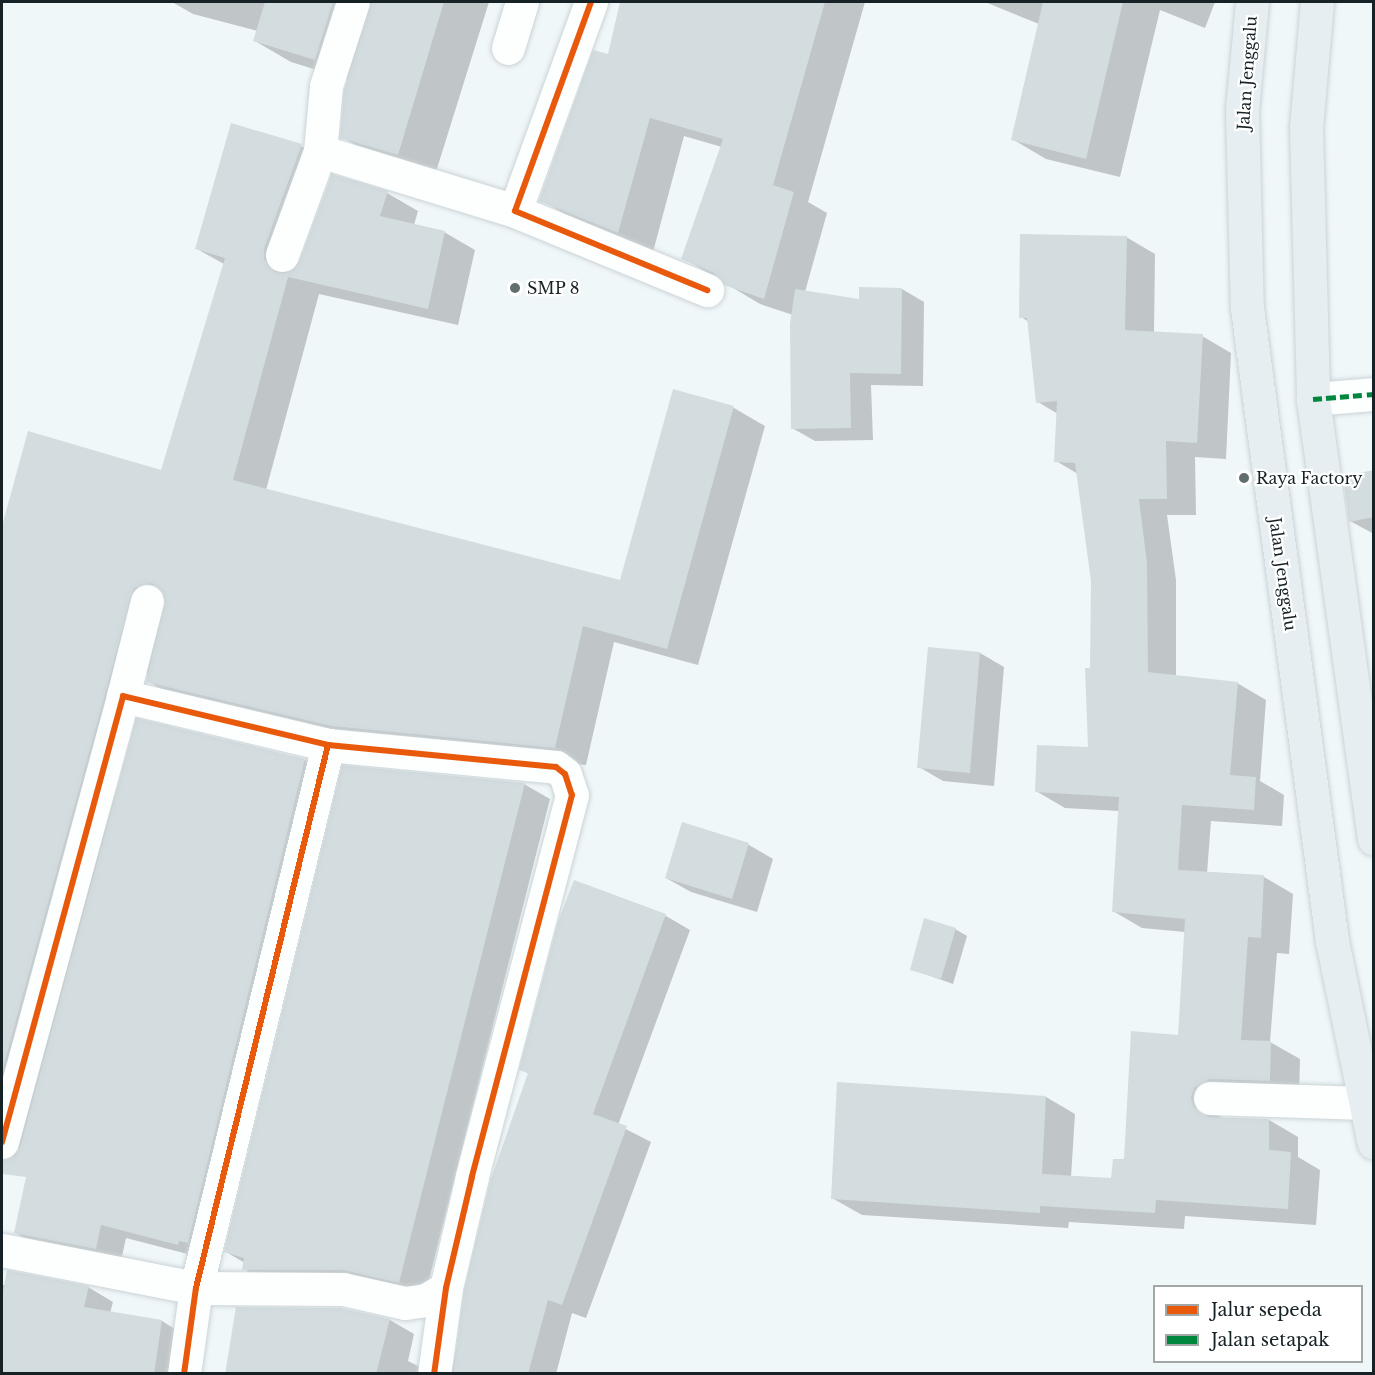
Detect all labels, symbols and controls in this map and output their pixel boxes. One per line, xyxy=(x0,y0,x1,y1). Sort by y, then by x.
street label: Jalan Jenggalu xyxy=(1233,15,1261,131)
place label: SMP 8 xyxy=(527,278,580,298)
marker: SMP 8 xyxy=(508,281,522,295)
place label: Raya Factory xyxy=(1256,468,1363,488)
marker: Raya Factory xyxy=(1237,471,1251,485)
street label: Jalan Jenggalu xyxy=(1266,516,1300,632)
legend xyxy=(1153,1285,1363,1363)
text: Jalur sepeda xyxy=(1211,1299,1322,1321)
text: Jalan setapak xyxy=(1211,1329,1329,1351)

